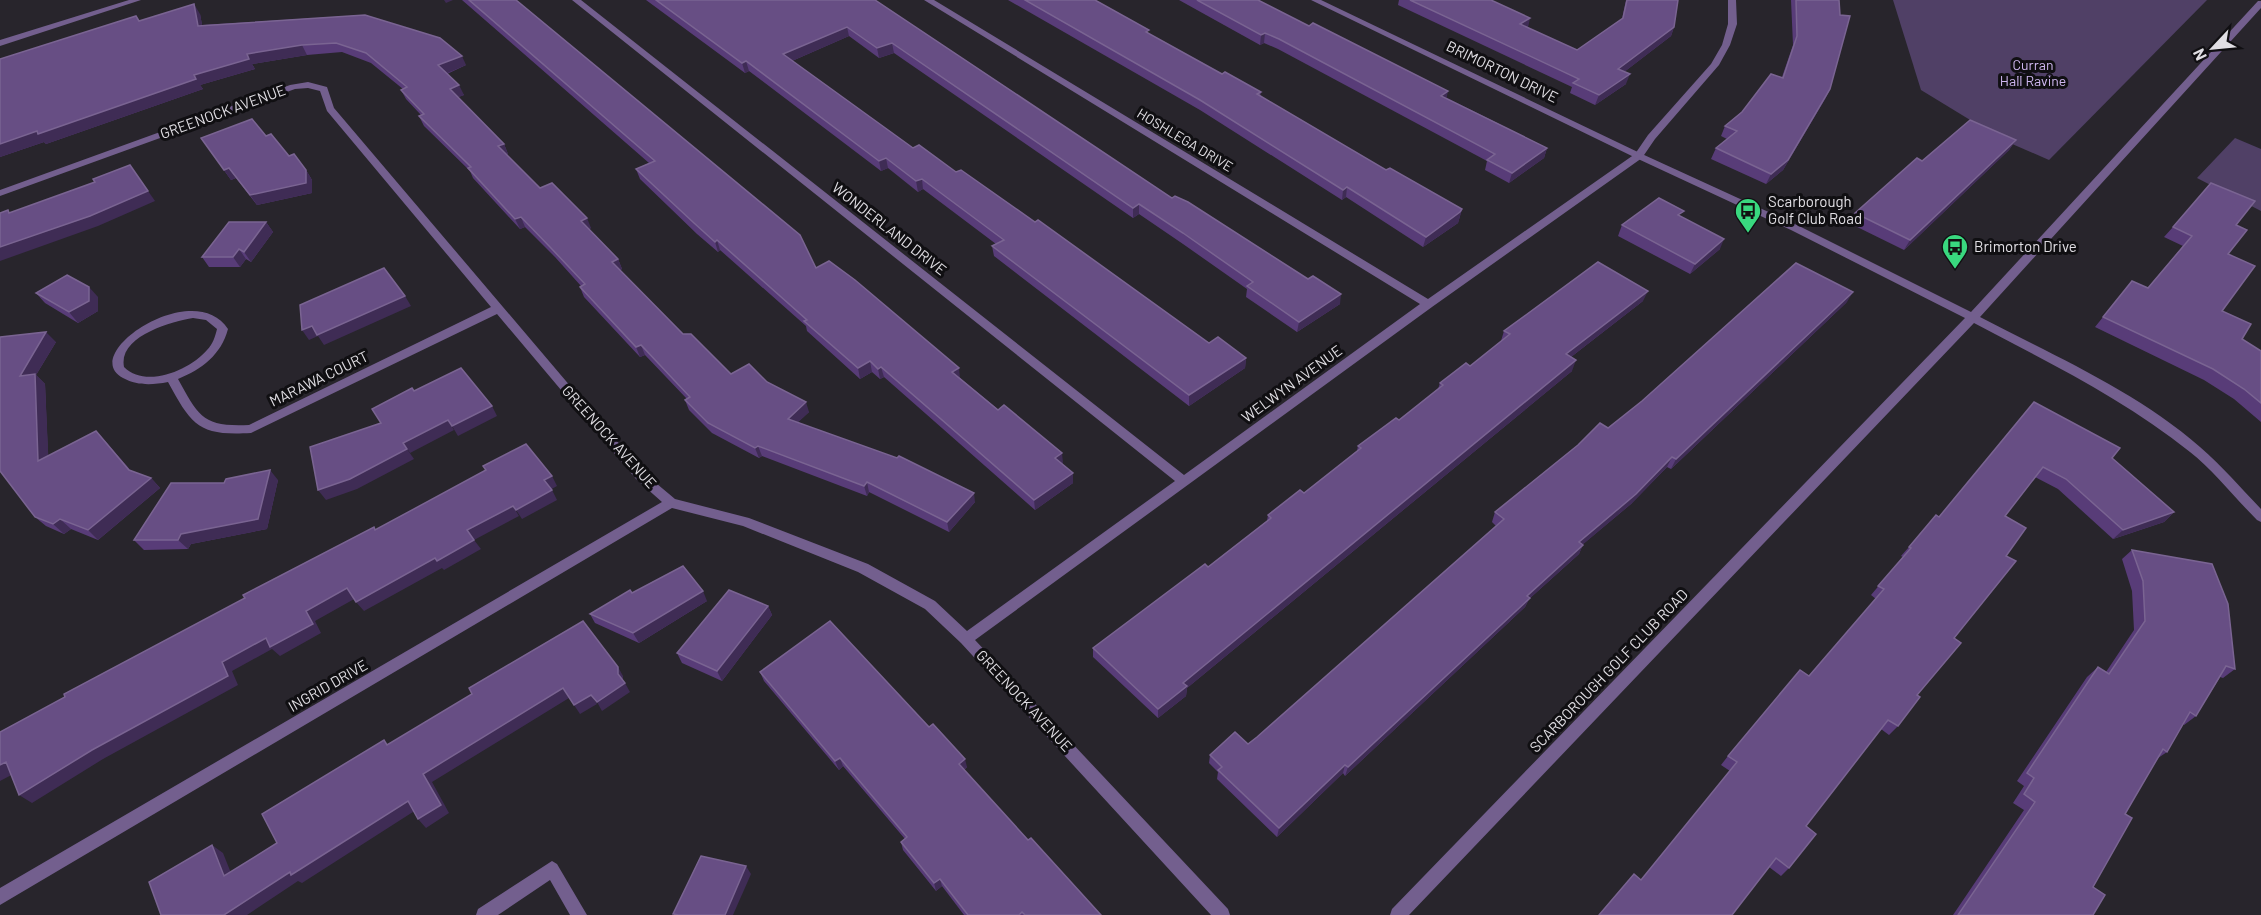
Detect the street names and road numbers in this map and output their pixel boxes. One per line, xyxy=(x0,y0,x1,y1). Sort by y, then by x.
street label: BRIMORTON DRIVE xyxy=(1444,36,1561,106)
street label: GREENOCK AVENUE xyxy=(157,80,288,142)
street label: HOSHLEGA DRIVE xyxy=(1134,104,1236,175)
street label: WONDERLAND DRIVE xyxy=(829,178,950,278)
street label: WELWYN AVENUE xyxy=(1238,341,1345,426)
street label: MARAWA COURT xyxy=(266,346,371,410)
street label: GREENOCK AVENUE xyxy=(559,381,661,492)
street label: SCARBOROUGH GOLF CLUB ROAD xyxy=(1525,585,1691,756)
street label: GREENOCK AVENUE xyxy=(973,646,1076,755)
street label: INGRID DRIVE xyxy=(285,655,370,715)

